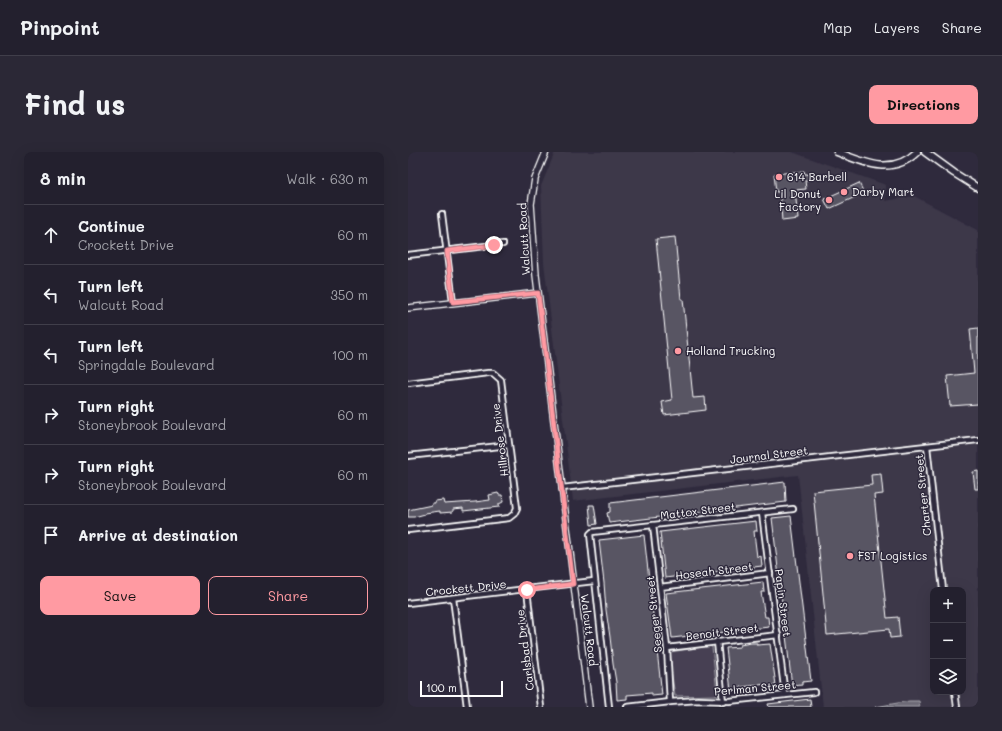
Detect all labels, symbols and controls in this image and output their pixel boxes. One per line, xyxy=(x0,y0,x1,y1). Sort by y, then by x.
text: Pinpoint xyxy=(20,15,100,40)
text: Map xyxy=(823,18,852,37)
text: Layers xyxy=(874,18,920,37)
text: Share xyxy=(942,18,982,37)
button: Directions xyxy=(869,85,978,124)
text: Find us xyxy=(24,86,125,122)
text: 8 min xyxy=(40,167,86,189)
place label: 614 Barbell xyxy=(787,169,847,184)
text: Walk · 630 m xyxy=(286,170,368,187)
marker: 614 Barbell xyxy=(774,172,784,182)
place label: Darby Mart xyxy=(852,184,914,199)
place label: Lil Donut Factory xyxy=(775,186,821,214)
marker: Darby Mart xyxy=(839,187,849,197)
marker: Lil Donut Factory xyxy=(824,195,834,205)
street label: Walcutt Road xyxy=(514,202,533,276)
text: Continue xyxy=(78,216,145,236)
icon: ahead xyxy=(40,224,62,246)
text: 60 m xyxy=(338,226,368,243)
text: Crockett Drive xyxy=(78,236,174,253)
route end xyxy=(485,236,503,254)
text: Turn left xyxy=(78,276,143,296)
icon: left xyxy=(40,284,62,306)
text: 350 m xyxy=(330,286,368,303)
text: Walcutt Road xyxy=(78,296,164,313)
text: Turn left xyxy=(78,336,143,356)
place label: Holland Trucking xyxy=(686,343,775,358)
icon: left xyxy=(40,344,62,366)
text: 100 m xyxy=(332,346,368,363)
marker: Holland Trucking xyxy=(673,346,683,356)
text: Springdale Boulevard xyxy=(78,356,214,373)
text: Turn right xyxy=(78,396,155,416)
street label: Hillrose Drive xyxy=(488,402,511,477)
icon: right xyxy=(40,404,62,426)
text: 60 m xyxy=(338,406,368,423)
text: Stoneybrook Boulevard xyxy=(78,416,226,433)
street label: Journal Street xyxy=(729,442,809,467)
street label: Charter Street xyxy=(911,453,934,537)
text: Turn right xyxy=(78,456,155,476)
icon: right xyxy=(40,464,62,486)
text: 60 m xyxy=(338,466,368,483)
text: Stoneybrook Boulevard xyxy=(78,476,226,493)
street label: Mattox Street xyxy=(659,498,737,523)
icon: arrive xyxy=(40,524,62,546)
text: Arrive at destination xyxy=(78,525,238,545)
place label: FST Logistics xyxy=(858,548,927,563)
marker: FST Logistics xyxy=(845,551,855,561)
street label: Hoseah Street xyxy=(674,558,754,583)
street label: Papin Street xyxy=(772,568,795,638)
street label: Seeger Street xyxy=(642,575,665,653)
button: Save xyxy=(40,576,200,615)
button: Share xyxy=(208,576,368,615)
street label: Crockett Drive xyxy=(425,576,507,599)
route start xyxy=(518,581,536,599)
map controls xyxy=(930,587,966,695)
button: + xyxy=(930,587,966,623)
street label: Walcutt Road xyxy=(578,593,601,667)
street label: Carlsbad Drive xyxy=(512,608,537,692)
street label: Benoit Street xyxy=(685,620,759,643)
button: − xyxy=(930,623,966,659)
button: layers xyxy=(930,659,966,695)
street label: Perlman Street xyxy=(713,676,797,699)
scale bar xyxy=(420,679,503,698)
text: 100 m xyxy=(426,680,457,695)

